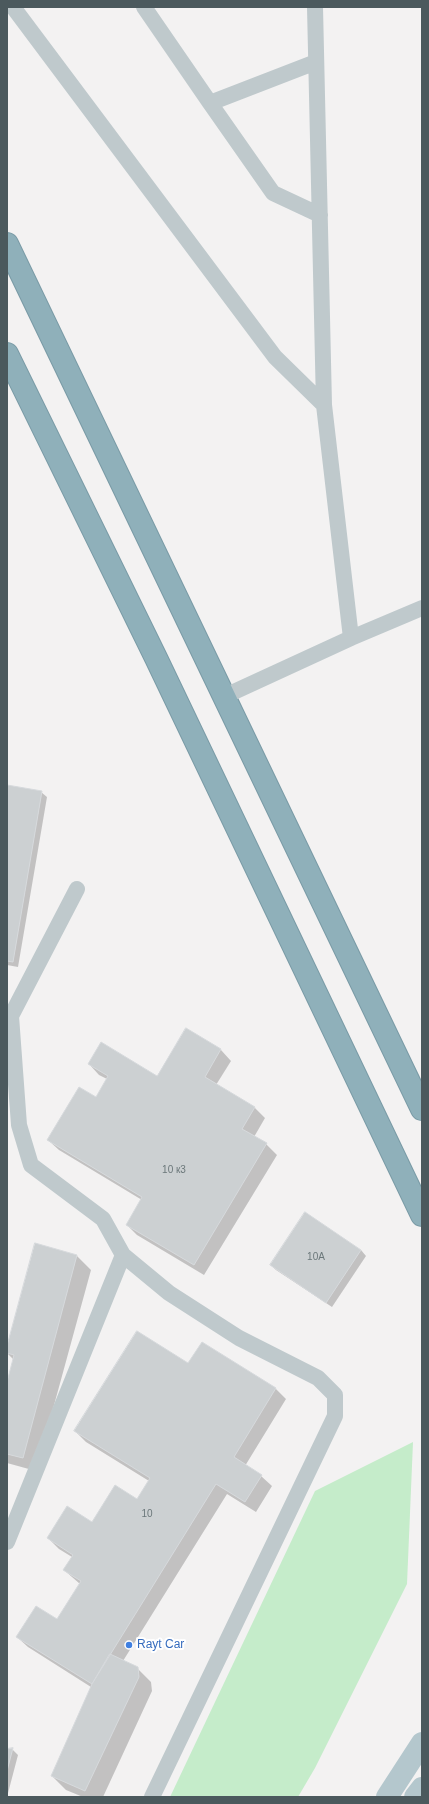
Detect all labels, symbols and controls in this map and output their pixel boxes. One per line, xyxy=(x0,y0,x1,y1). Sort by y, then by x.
house number: 10 к3 xyxy=(162,1164,186,1176)
house number: 10А xyxy=(307,1251,325,1263)
house number: 10 xyxy=(141,1508,153,1520)
place label: Rayt Car xyxy=(137,1638,184,1652)
marker: Rayt Car xyxy=(124,1640,134,1650)

